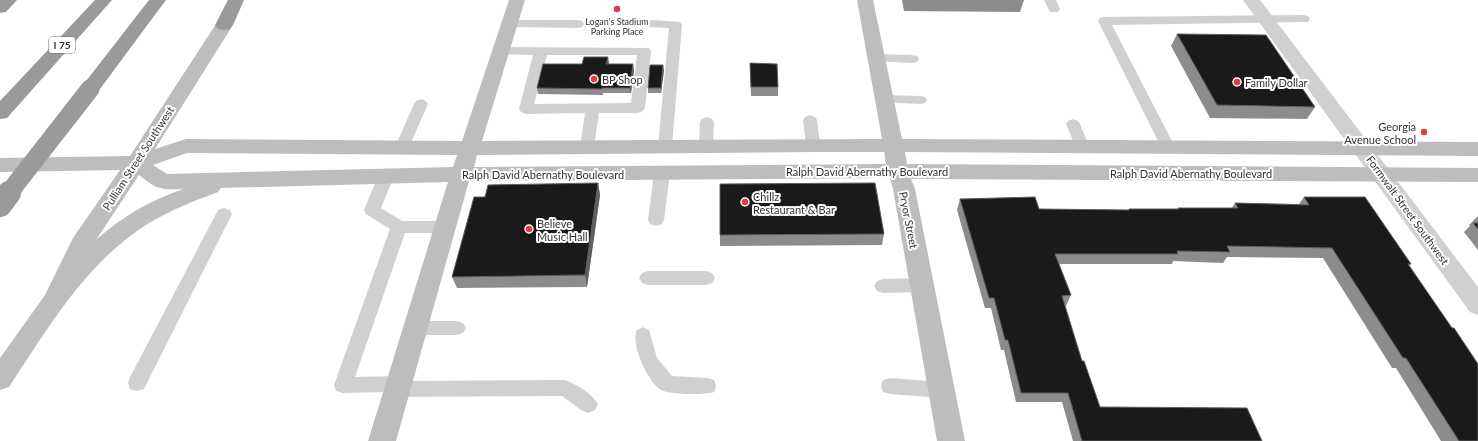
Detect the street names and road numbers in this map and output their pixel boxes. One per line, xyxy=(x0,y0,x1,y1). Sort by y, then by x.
road number: I 75 xyxy=(49,37,75,53)
street label: Pulliam Street Southwest xyxy=(100,104,176,212)
street label: Formwalt Street Southwest xyxy=(1364,153,1452,267)
street label: Ralph David Abernathy Boulevard xyxy=(786,165,948,178)
street label: Ralph David Abernathy Boulevard xyxy=(1110,167,1272,180)
street label: Ralph David Abernathy Boulevard xyxy=(462,168,624,181)
street label: Pryor Street xyxy=(897,190,921,250)

